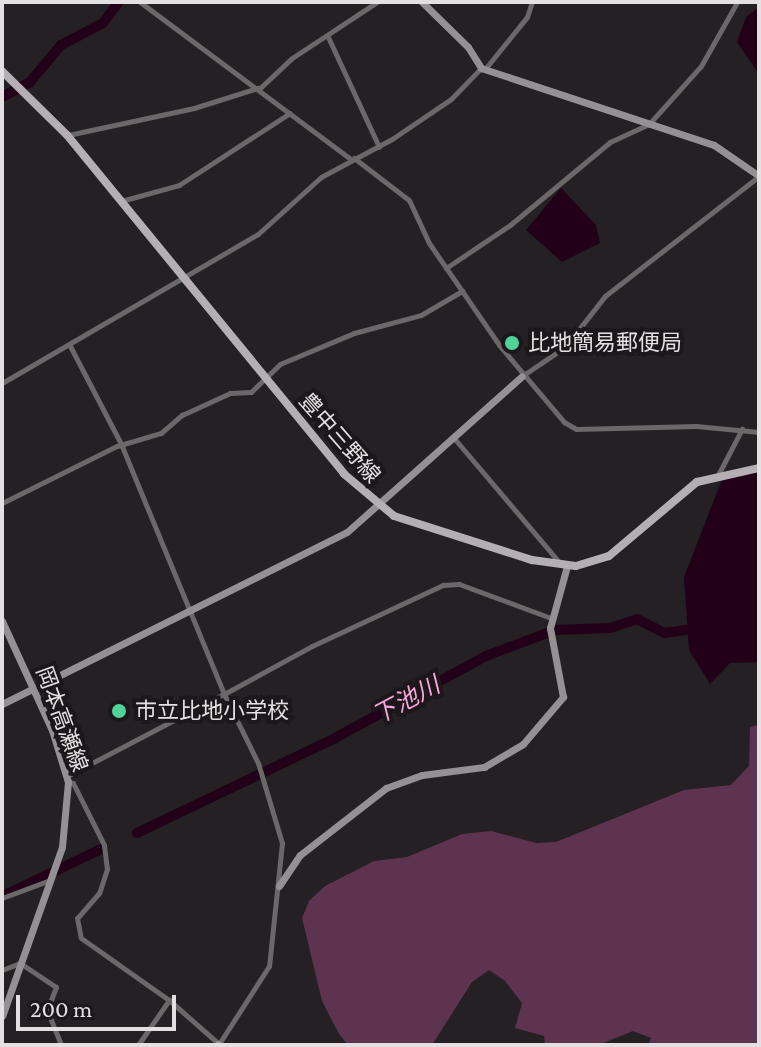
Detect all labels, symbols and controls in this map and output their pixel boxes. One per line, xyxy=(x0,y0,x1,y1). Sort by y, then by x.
place label: 比地簡易郵便局 xyxy=(528,330,682,356)
marker: 比地簡易郵便局 xyxy=(503,334,521,352)
street label: 豊中三野線 xyxy=(294,388,386,488)
street label: 岡本高瀬線 xyxy=(31,663,93,775)
water label: 下池川 xyxy=(367,670,445,730)
place label: 市立比地小学校 xyxy=(135,698,289,724)
marker: 市立比地小学校 xyxy=(110,702,128,720)
scale bar xyxy=(20,979,180,1029)
text: 200 m xyxy=(30,995,92,1022)

